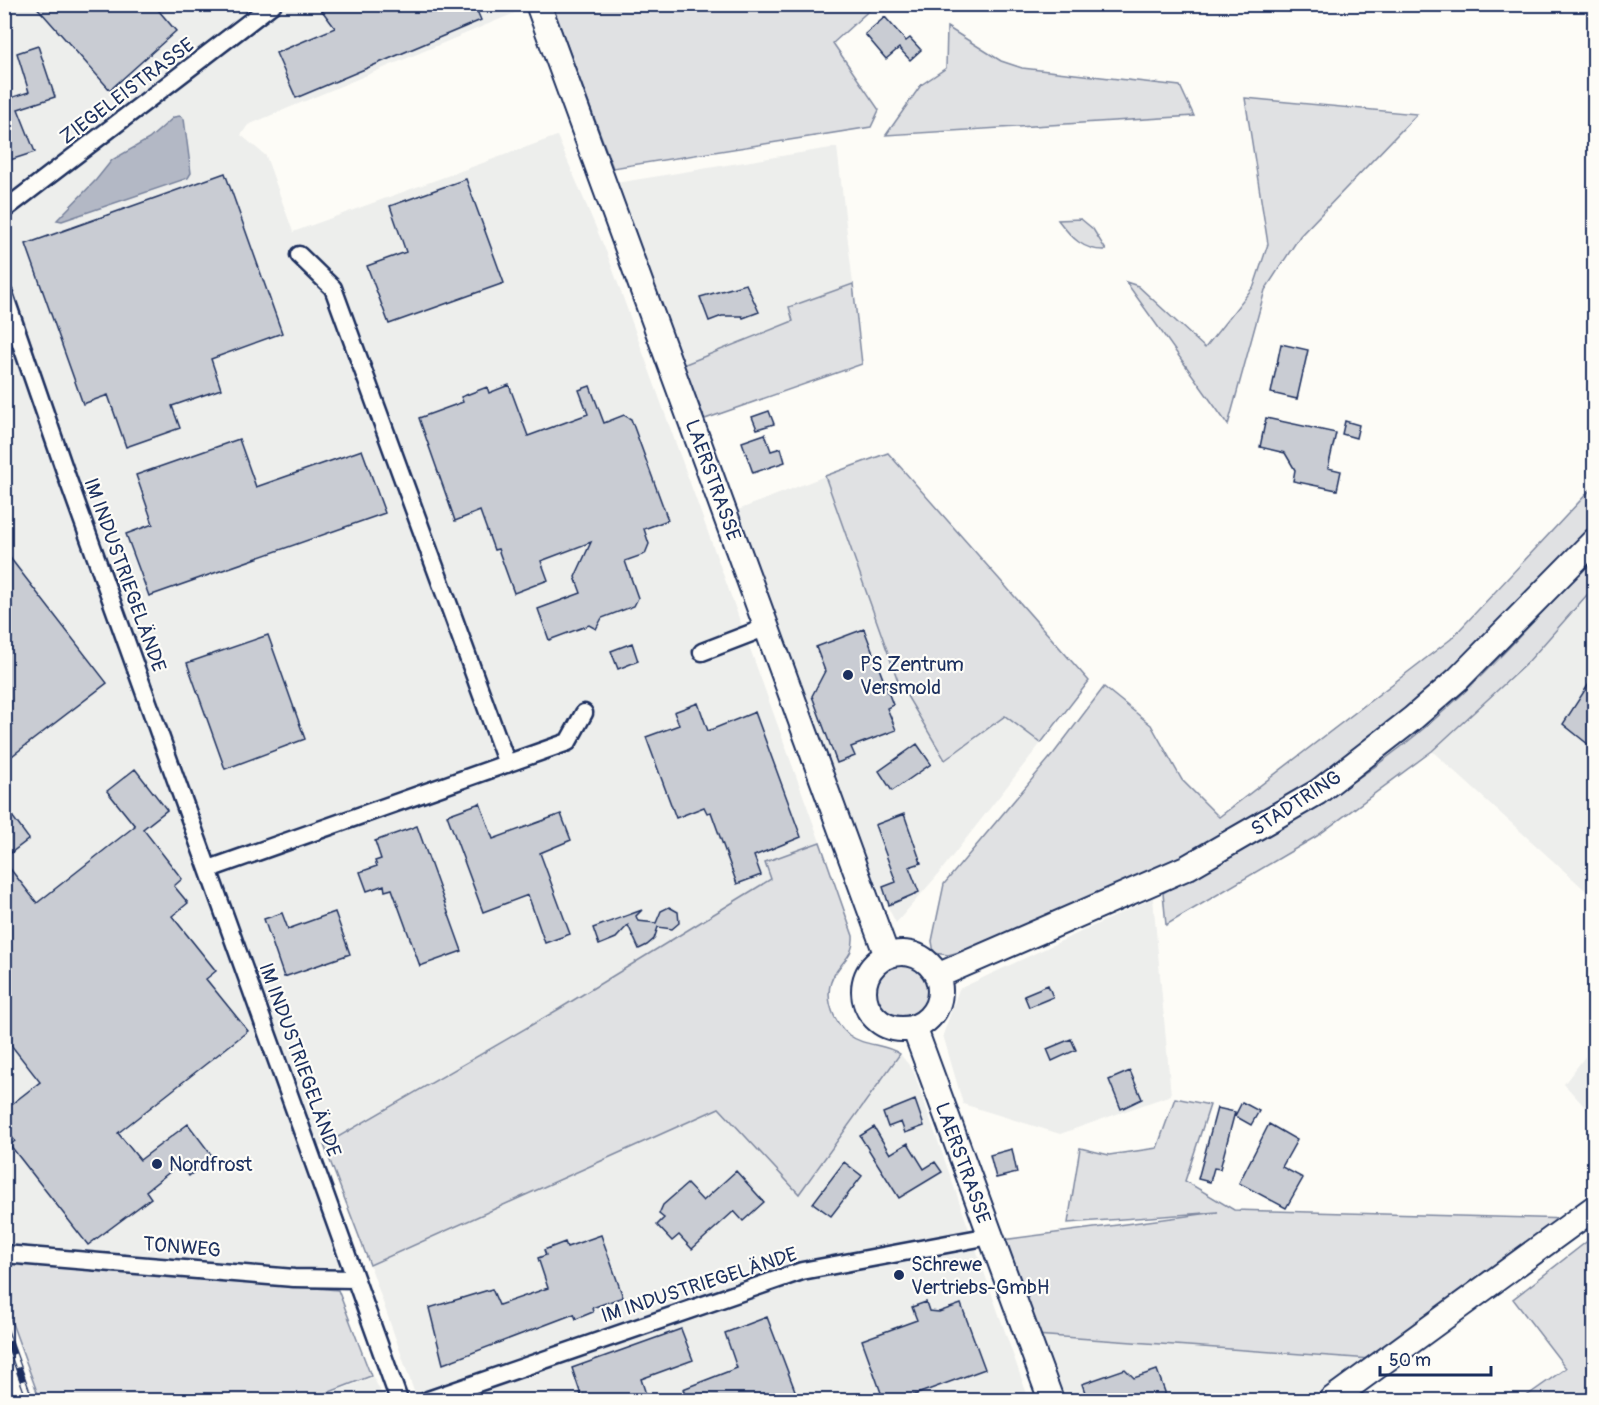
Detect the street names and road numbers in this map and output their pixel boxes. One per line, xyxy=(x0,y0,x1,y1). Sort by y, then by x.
street label: ZIEGELEISTRASSE xyxy=(55,32,199,150)
street label: LAERSTRASSE xyxy=(679,416,747,544)
street label: IM INDUSTRIEGELÄNDE xyxy=(78,475,172,675)
street label: STADTRING xyxy=(1246,765,1346,841)
street label: IM INDUSTRIEGELÄNDE xyxy=(253,960,347,1160)
street label: LAERSTRASSE xyxy=(929,1099,997,1227)
street label: TONWEG xyxy=(142,1231,222,1263)
street label: IM INDUSTRIEGELÄNDE xyxy=(598,1242,800,1328)

